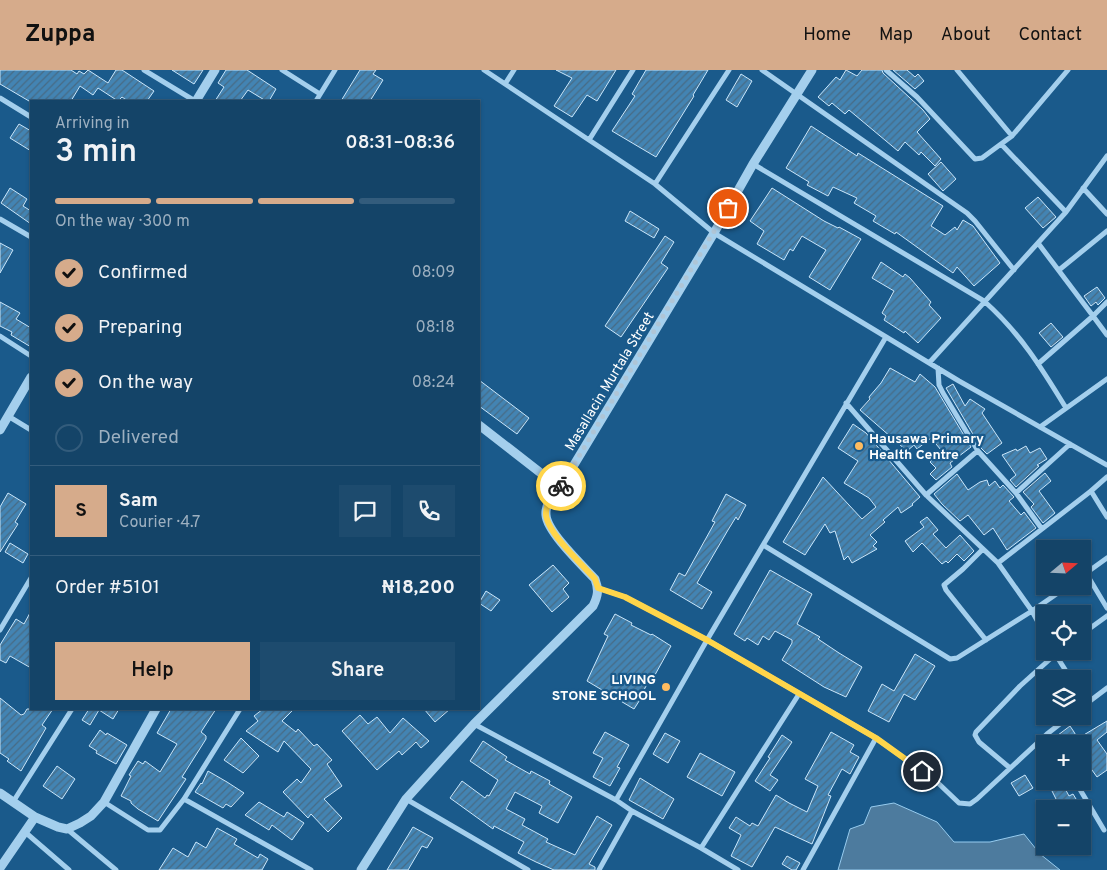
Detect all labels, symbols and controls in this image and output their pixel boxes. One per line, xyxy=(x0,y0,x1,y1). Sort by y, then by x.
text: Zuppa xyxy=(25,20,95,50)
text: Home xyxy=(803,24,851,47)
text: Map xyxy=(879,24,913,47)
text: About xyxy=(941,24,990,47)
text: Contact xyxy=(1018,24,1082,47)
text: Arriving in xyxy=(55,114,130,134)
text: 08:31–08:36 xyxy=(345,131,455,155)
text: 3 min xyxy=(55,133,137,173)
pin xyxy=(707,187,749,229)
icon: bag xyxy=(714,194,742,222)
text: On the way · 300 m xyxy=(55,212,190,232)
icon: check xyxy=(55,259,83,287)
text: Confirmed xyxy=(98,261,188,285)
text: 08:09 xyxy=(412,263,455,283)
street label: Masallacin Murtala Street xyxy=(562,309,658,454)
icon: check xyxy=(55,314,83,342)
text: Preparing xyxy=(98,316,182,340)
text: 08:18 xyxy=(416,318,455,338)
icon: check xyxy=(55,369,83,397)
text: On the way xyxy=(98,371,193,395)
text: 08:24 xyxy=(412,373,455,393)
text: Delivered xyxy=(98,426,179,450)
place label: Hausawa Primary Health Centre xyxy=(869,431,984,464)
marker: Hausawa Primary Health Centre xyxy=(853,440,865,452)
courier xyxy=(536,461,586,511)
icon: bike xyxy=(547,472,575,500)
button: chat xyxy=(339,485,391,537)
button: phone xyxy=(403,485,455,537)
text: Sam xyxy=(119,489,158,513)
text: S xyxy=(75,499,87,523)
text: Courier · 4.7 xyxy=(119,513,200,533)
north arrow xyxy=(1036,540,1091,595)
map controls xyxy=(1036,540,1091,855)
text: Order #5101 xyxy=(55,576,160,600)
text: ₦18,200 xyxy=(382,576,455,600)
button: locate xyxy=(1036,605,1091,660)
button: Help xyxy=(55,642,250,700)
button: Share xyxy=(260,642,455,700)
button: layers xyxy=(1036,670,1091,725)
place label: LIVING STONE SCHOOL xyxy=(552,672,656,705)
marker: LIVING STONE SCHOOL xyxy=(660,681,672,693)
button: + xyxy=(1036,735,1091,790)
pin xyxy=(901,750,943,792)
icon: home xyxy=(908,757,936,785)
button: − xyxy=(1036,800,1091,855)

